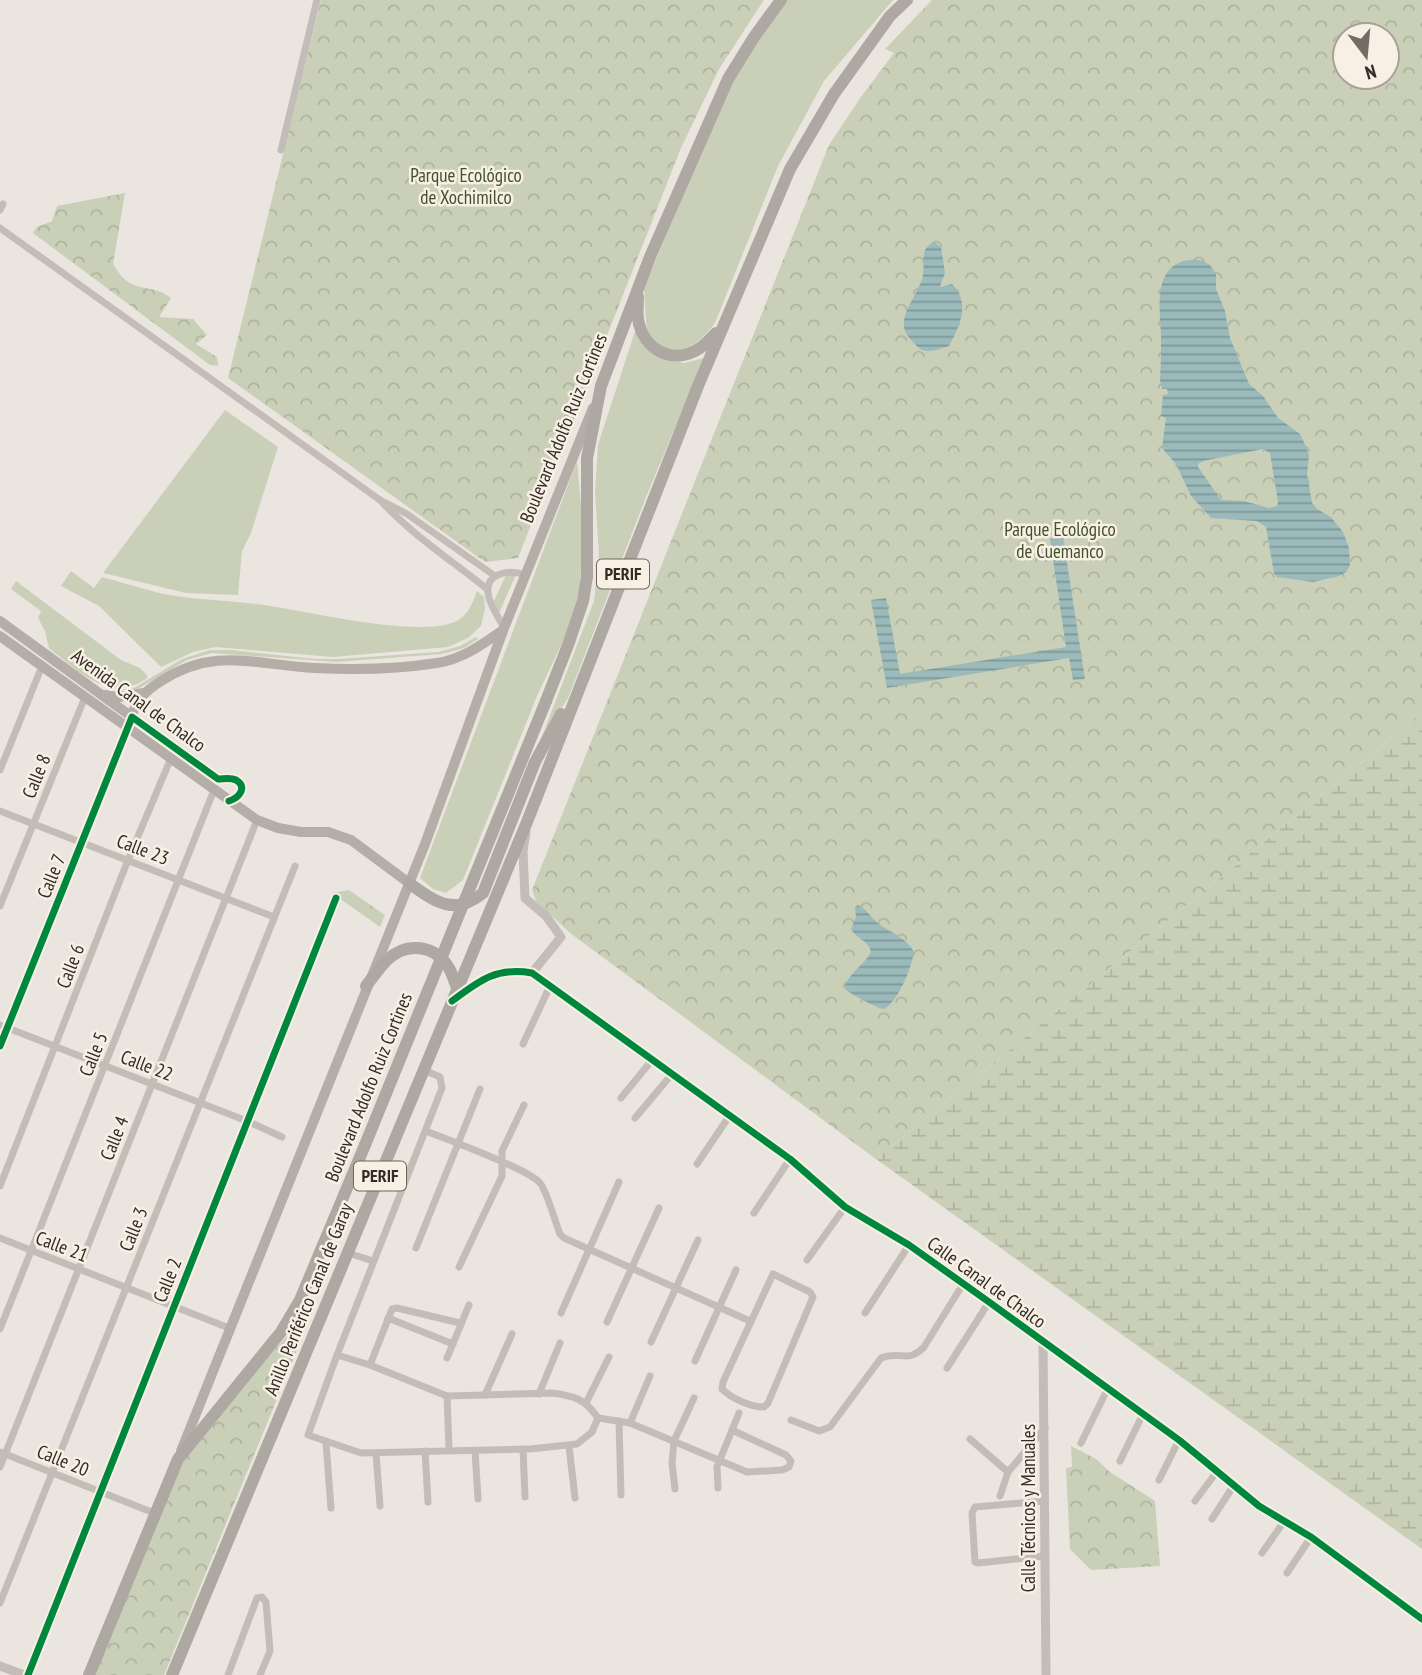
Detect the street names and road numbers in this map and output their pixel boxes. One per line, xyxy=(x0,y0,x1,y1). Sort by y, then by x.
street label: Boulevard Adolfo Ruiz Cortines xyxy=(514,330,612,526)
road number: PERIF xyxy=(597,560,649,588)
street label: Avenida Canal de Chalco xyxy=(67,643,211,757)
street label: Calle 8 xyxy=(16,750,56,802)
street label: Calle 23 xyxy=(114,828,172,870)
street label: Calle 7 xyxy=(31,850,71,902)
street label: Calle 6 xyxy=(51,941,89,991)
street label: Boulevard Adolfo Ruiz Cortines xyxy=(319,989,417,1185)
street label: Calle 5 xyxy=(73,1028,113,1080)
street label: Calle 22 xyxy=(118,1044,176,1086)
street label: Calle 4 xyxy=(94,1112,134,1164)
road number: PERIF xyxy=(354,1162,406,1190)
street label: Anillo Periférico Canal de Garay xyxy=(258,1198,358,1399)
street label: Calle 3 xyxy=(113,1203,153,1255)
street label: Calle 21 xyxy=(33,1225,91,1267)
street label: Calle Canal de Chalco xyxy=(923,1231,1051,1333)
street label: Calle 2 xyxy=(147,1254,187,1306)
street label: Calle Técnicos y Manuales xyxy=(1016,1424,1040,1592)
street label: Calle 20 xyxy=(34,1439,92,1481)

